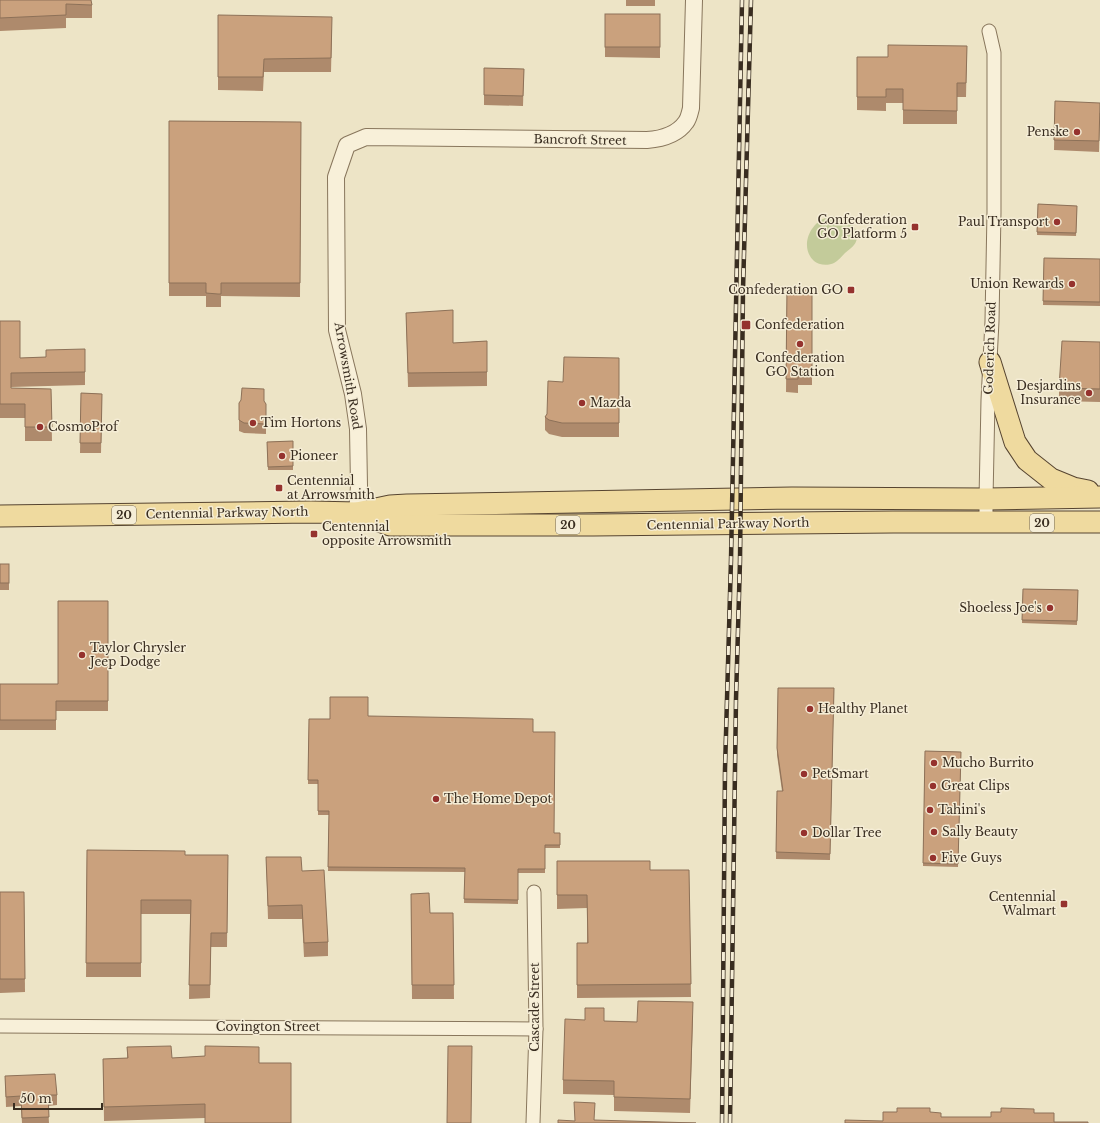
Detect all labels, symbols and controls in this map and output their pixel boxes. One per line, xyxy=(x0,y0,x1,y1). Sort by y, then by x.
place label: Penske xyxy=(1027,124,1069,139)
marker: Penske xyxy=(1072,127,1082,137)
street label: Bancroft Street xyxy=(533,131,627,148)
place label: Confederation GO Platform 5 xyxy=(817,212,907,241)
place label: Paul Transport xyxy=(958,214,1049,229)
marker: Paul Transport xyxy=(1052,217,1062,227)
marker: Confederation GO Platform 5 xyxy=(910,222,920,232)
place label: Union Rewards xyxy=(970,276,1064,291)
marker: Union Rewards xyxy=(1067,279,1077,289)
place label: Confederation GO xyxy=(728,282,843,297)
marker: Confederation GO xyxy=(846,285,856,295)
street label: Goderich Road xyxy=(980,301,999,395)
place label: Confederation xyxy=(755,317,845,332)
marker: Confederation xyxy=(740,319,752,331)
street label: Arrowsmith Road xyxy=(331,320,365,431)
marker: Confederation GO Station xyxy=(795,339,805,349)
place label: Confederation GO Station xyxy=(755,350,845,379)
place label: Desjardins Insurance xyxy=(1016,378,1081,407)
marker: Desjardins Insurance xyxy=(1084,388,1094,398)
place label: Mazda xyxy=(590,395,632,410)
marker: Mazda xyxy=(577,398,587,408)
place label: Tim Hortons xyxy=(261,415,341,430)
marker: Tim Hortons xyxy=(248,418,258,428)
place label: CosmoProf xyxy=(48,419,120,434)
marker: CosmoProf xyxy=(35,422,45,432)
place label: Pioneer xyxy=(290,448,338,463)
marker: Pioneer xyxy=(277,451,287,461)
place label: Centennial at Arrowsmith xyxy=(287,473,375,502)
marker: Centennial at Arrowsmith xyxy=(274,483,284,493)
street label: Centennial Parkway North xyxy=(146,504,308,521)
road number: 20 xyxy=(112,506,136,524)
road number: 20 xyxy=(1030,514,1054,532)
street label: Centennial Parkway North xyxy=(647,515,809,532)
road number: 20 xyxy=(556,516,580,534)
place label: Centennial opposite Arrowsmith xyxy=(322,519,451,548)
marker: Centennial opposite Arrowsmith xyxy=(309,529,319,539)
place label: Shoeless Joe's xyxy=(959,600,1042,615)
marker: Shoeless Joe's xyxy=(1045,603,1055,613)
place label: Taylor Chrysler Jeep Dodge xyxy=(88,640,186,669)
marker: Taylor Chrysler Jeep Dodge xyxy=(77,650,87,660)
place label: Healthy Planet xyxy=(818,701,908,716)
marker: Healthy Planet xyxy=(805,704,815,714)
place label: Mucho Burrito xyxy=(942,755,1034,770)
marker: Mucho Burrito xyxy=(929,758,939,768)
place label: PetSmart xyxy=(812,766,869,781)
marker: PetSmart xyxy=(799,769,809,779)
place label: Great Clips xyxy=(941,778,1010,793)
marker: Great Clips xyxy=(928,781,938,791)
place label: The Home Depot xyxy=(444,791,553,806)
marker: The Home Depot xyxy=(431,794,441,804)
place label: Tahini's xyxy=(938,802,986,817)
marker: Tahini's xyxy=(925,805,935,815)
place label: Sally Beauty xyxy=(942,824,1018,839)
place label: Dollar Tree xyxy=(812,825,882,840)
marker: Sally Beauty xyxy=(929,827,939,837)
marker: Dollar Tree xyxy=(799,828,809,838)
place label: Five Guys xyxy=(941,850,1002,865)
marker: Five Guys xyxy=(928,853,938,863)
place label: Centennial Walmart xyxy=(989,889,1056,918)
marker: Centennial Walmart xyxy=(1059,899,1069,909)
street label: Cascade Street xyxy=(527,962,542,1052)
street label: Covington Street xyxy=(216,1019,321,1034)
scale bar xyxy=(14,1085,102,1111)
text: 50 m xyxy=(20,1091,52,1106)

